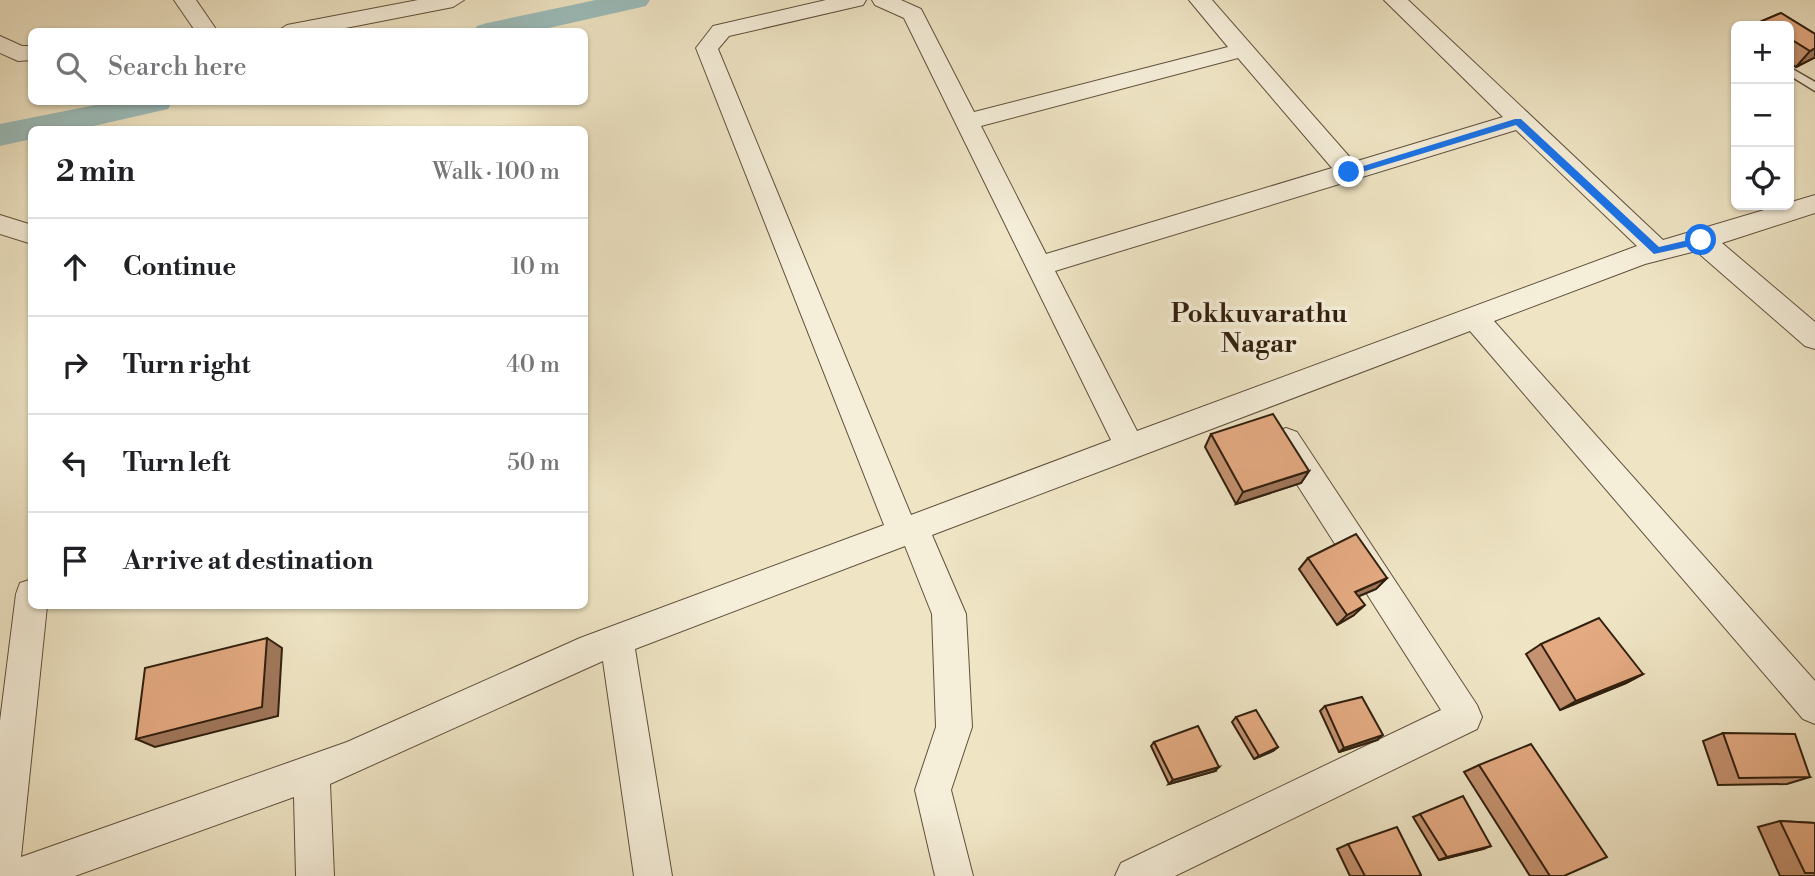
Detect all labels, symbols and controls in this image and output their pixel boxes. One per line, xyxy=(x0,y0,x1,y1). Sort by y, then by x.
map controls xyxy=(1731,21,1794,210)
button: + xyxy=(1731,21,1794,84)
search box xyxy=(28,28,588,105)
icon: search xyxy=(52,48,90,86)
text: Search here xyxy=(108,51,247,83)
button: − xyxy=(1731,84,1794,147)
button: locate xyxy=(1731,147,1794,210)
text: 2 min xyxy=(56,153,135,191)
route end xyxy=(1333,156,1364,187)
text: Walk · 100 m xyxy=(432,158,560,186)
route start xyxy=(1685,224,1716,255)
icon: ahead xyxy=(56,248,94,286)
text: Continue xyxy=(123,251,236,283)
text: 10 m xyxy=(511,253,560,281)
district label: Pokkuvarathu Nagar xyxy=(1171,298,1347,360)
icon: right xyxy=(56,346,94,384)
text: Turn right xyxy=(123,349,251,381)
text: 40 m xyxy=(506,351,560,379)
icon: left xyxy=(56,444,94,482)
text: Turn left xyxy=(123,447,231,479)
text: 50 m xyxy=(507,449,560,477)
icon: arrive xyxy=(56,542,94,580)
text: Arrive at destination xyxy=(123,545,373,577)

